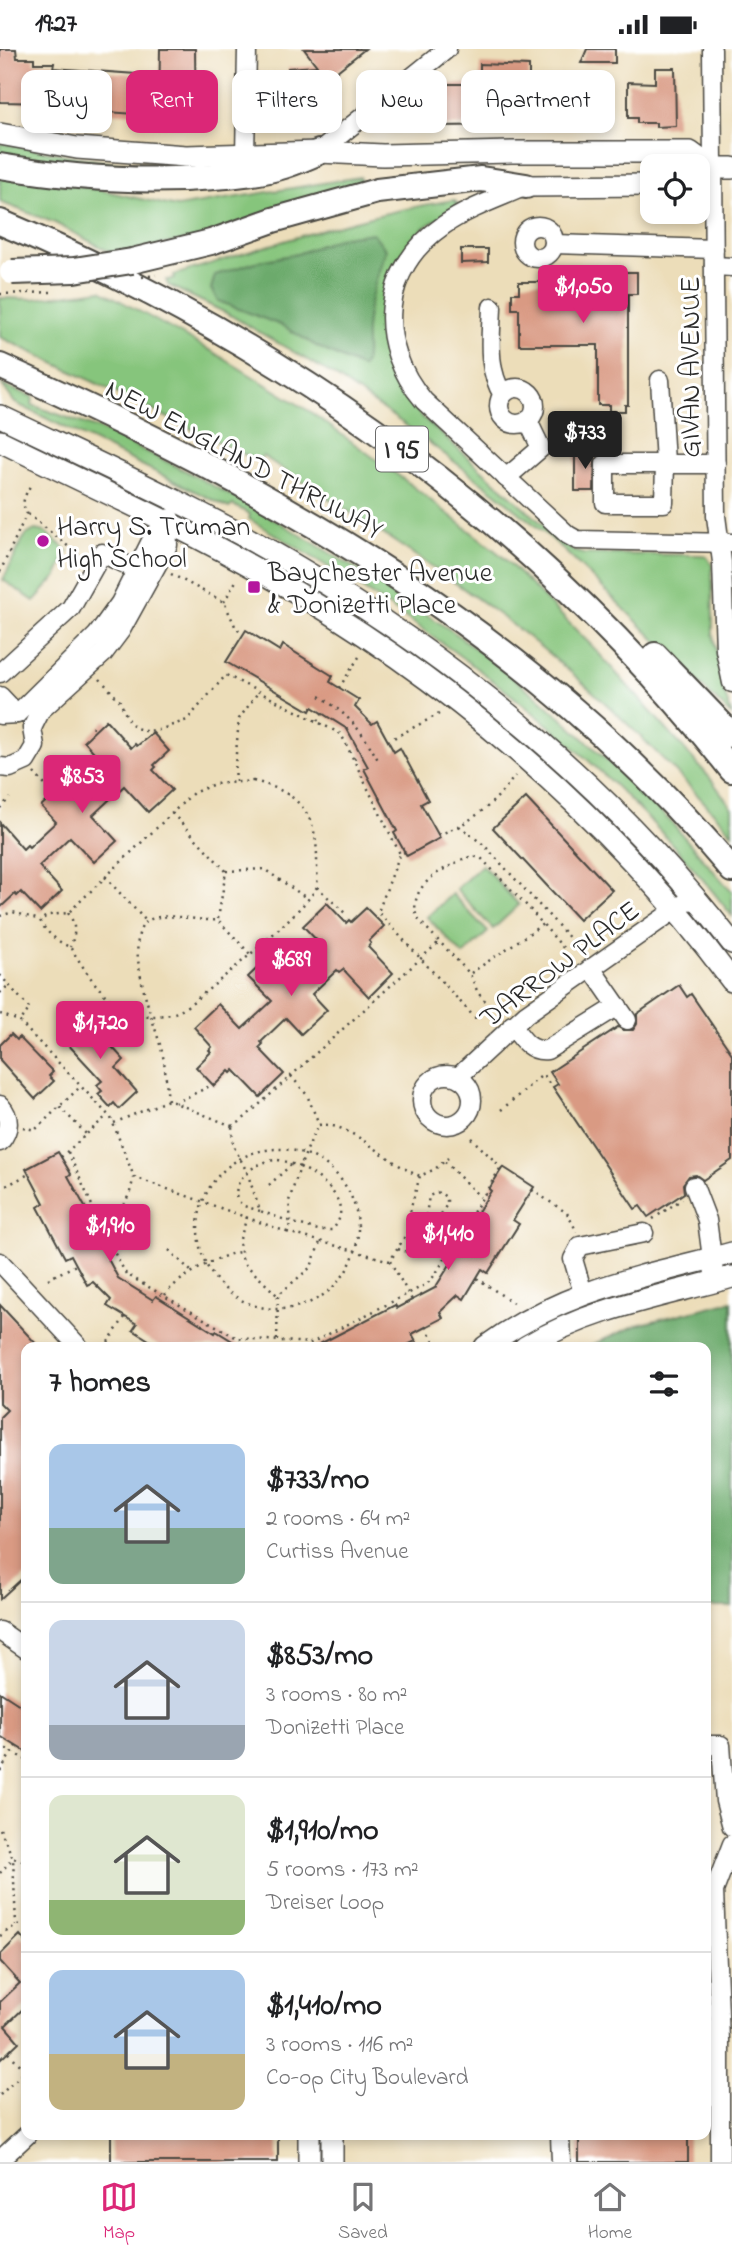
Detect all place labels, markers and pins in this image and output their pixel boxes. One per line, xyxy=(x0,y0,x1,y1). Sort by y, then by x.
pin: $1,050 xyxy=(526,265,640,325)
pin: $733 xyxy=(544,411,626,471)
place label: Harry S. Truman High School xyxy=(57,508,250,581)
marker: Harry S. Truman High School xyxy=(35,533,51,549)
place label: Baychester Avenue & Donizetti Place xyxy=(267,554,493,627)
marker: Baychester Avenue & Donizetti Place xyxy=(246,579,262,595)
pin: $853 xyxy=(41,755,123,815)
pin: $689 xyxy=(250,939,332,998)
pin: $1,720 xyxy=(43,1002,157,1061)
pin: $1,910 xyxy=(53,1205,167,1264)
pin: $1,410 xyxy=(391,1213,505,1272)

